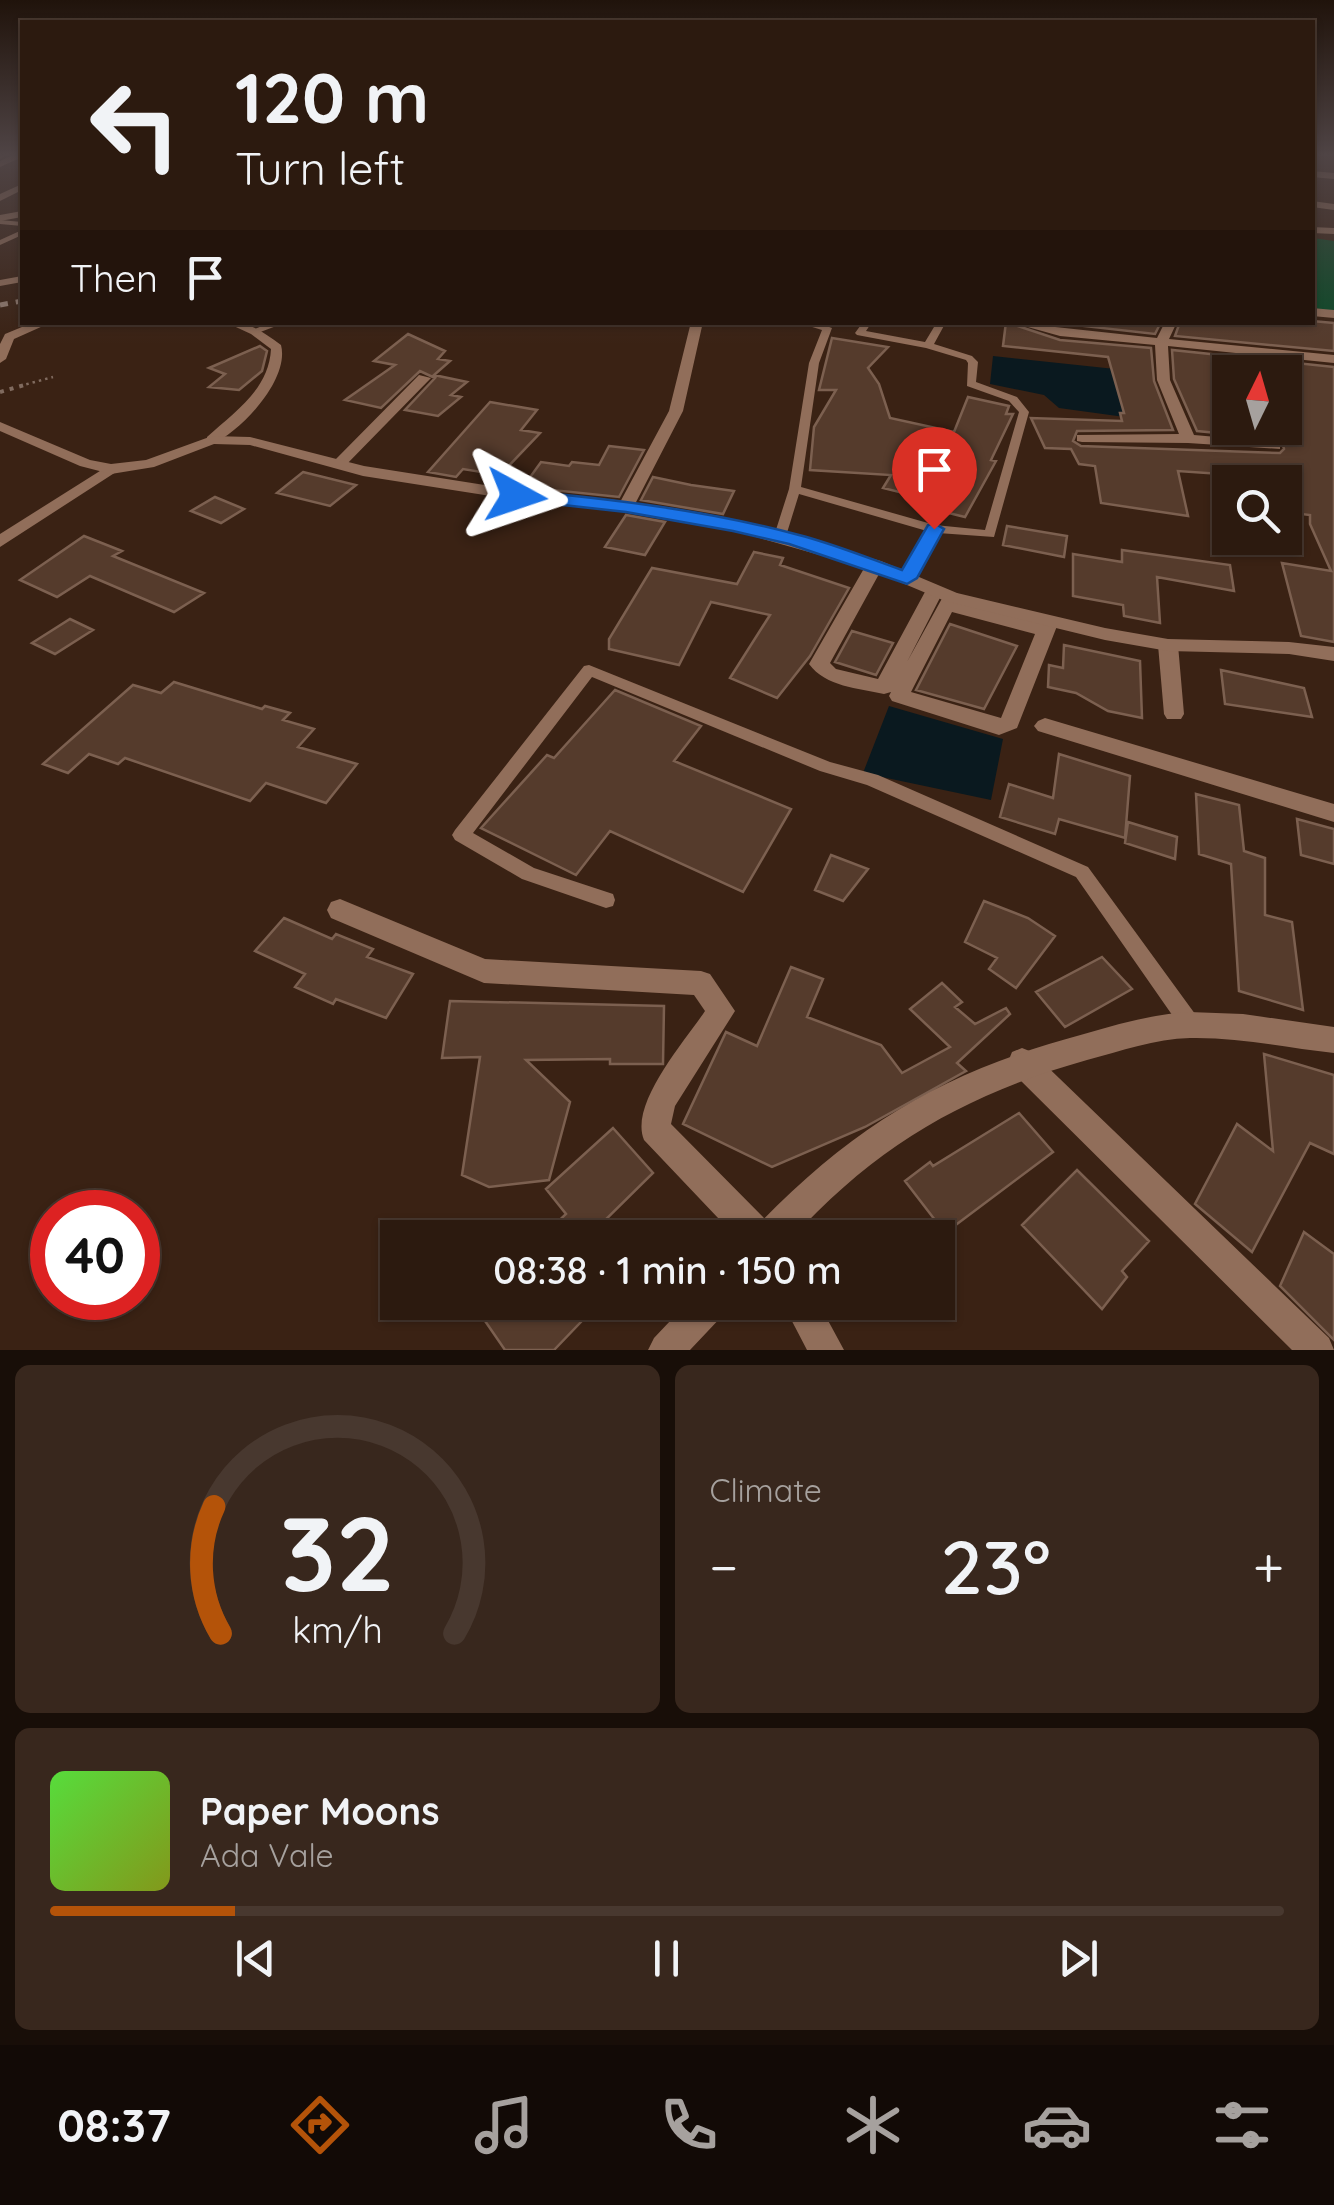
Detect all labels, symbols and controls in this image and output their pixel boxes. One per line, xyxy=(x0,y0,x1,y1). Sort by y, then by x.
text: 120 m xyxy=(235,53,429,141)
icon: left xyxy=(70,60,200,190)
text: Turn left xyxy=(235,140,405,196)
icon: arrive xyxy=(178,250,233,305)
text: Then xyxy=(70,254,158,302)
north arrow xyxy=(1212,355,1302,445)
map controls xyxy=(1212,355,1302,555)
pin xyxy=(892,427,977,530)
icon: arrive xyxy=(907,442,962,497)
position arrow xyxy=(464,444,568,548)
button: search xyxy=(1212,465,1302,555)
speed limit sign: 40 xyxy=(30,1190,160,1320)
text: 08:38 · 1 min · 150 m xyxy=(493,1246,842,1294)
text: Climate xyxy=(710,1470,822,1510)
text: 32 xyxy=(280,1487,395,1617)
text: 23° xyxy=(940,1519,1051,1613)
text: − xyxy=(710,1532,738,1601)
text: + xyxy=(1253,1532,1284,1601)
text: km/h xyxy=(292,1607,383,1652)
text: Paper Moons xyxy=(200,1787,440,1835)
text: Ada Vale xyxy=(200,1835,334,1875)
icon: previous xyxy=(228,1931,283,1986)
icon: pause xyxy=(639,1931,694,1986)
icon: next xyxy=(1051,1931,1106,1986)
icon: directions xyxy=(285,2090,355,2160)
icon: music xyxy=(469,2090,539,2160)
icon: phone xyxy=(654,2090,724,2160)
icon: climate xyxy=(838,2090,908,2160)
icon: car xyxy=(1022,2090,1092,2160)
icon: filters xyxy=(1207,2090,1277,2160)
text: 08:37 xyxy=(57,2097,171,2153)

